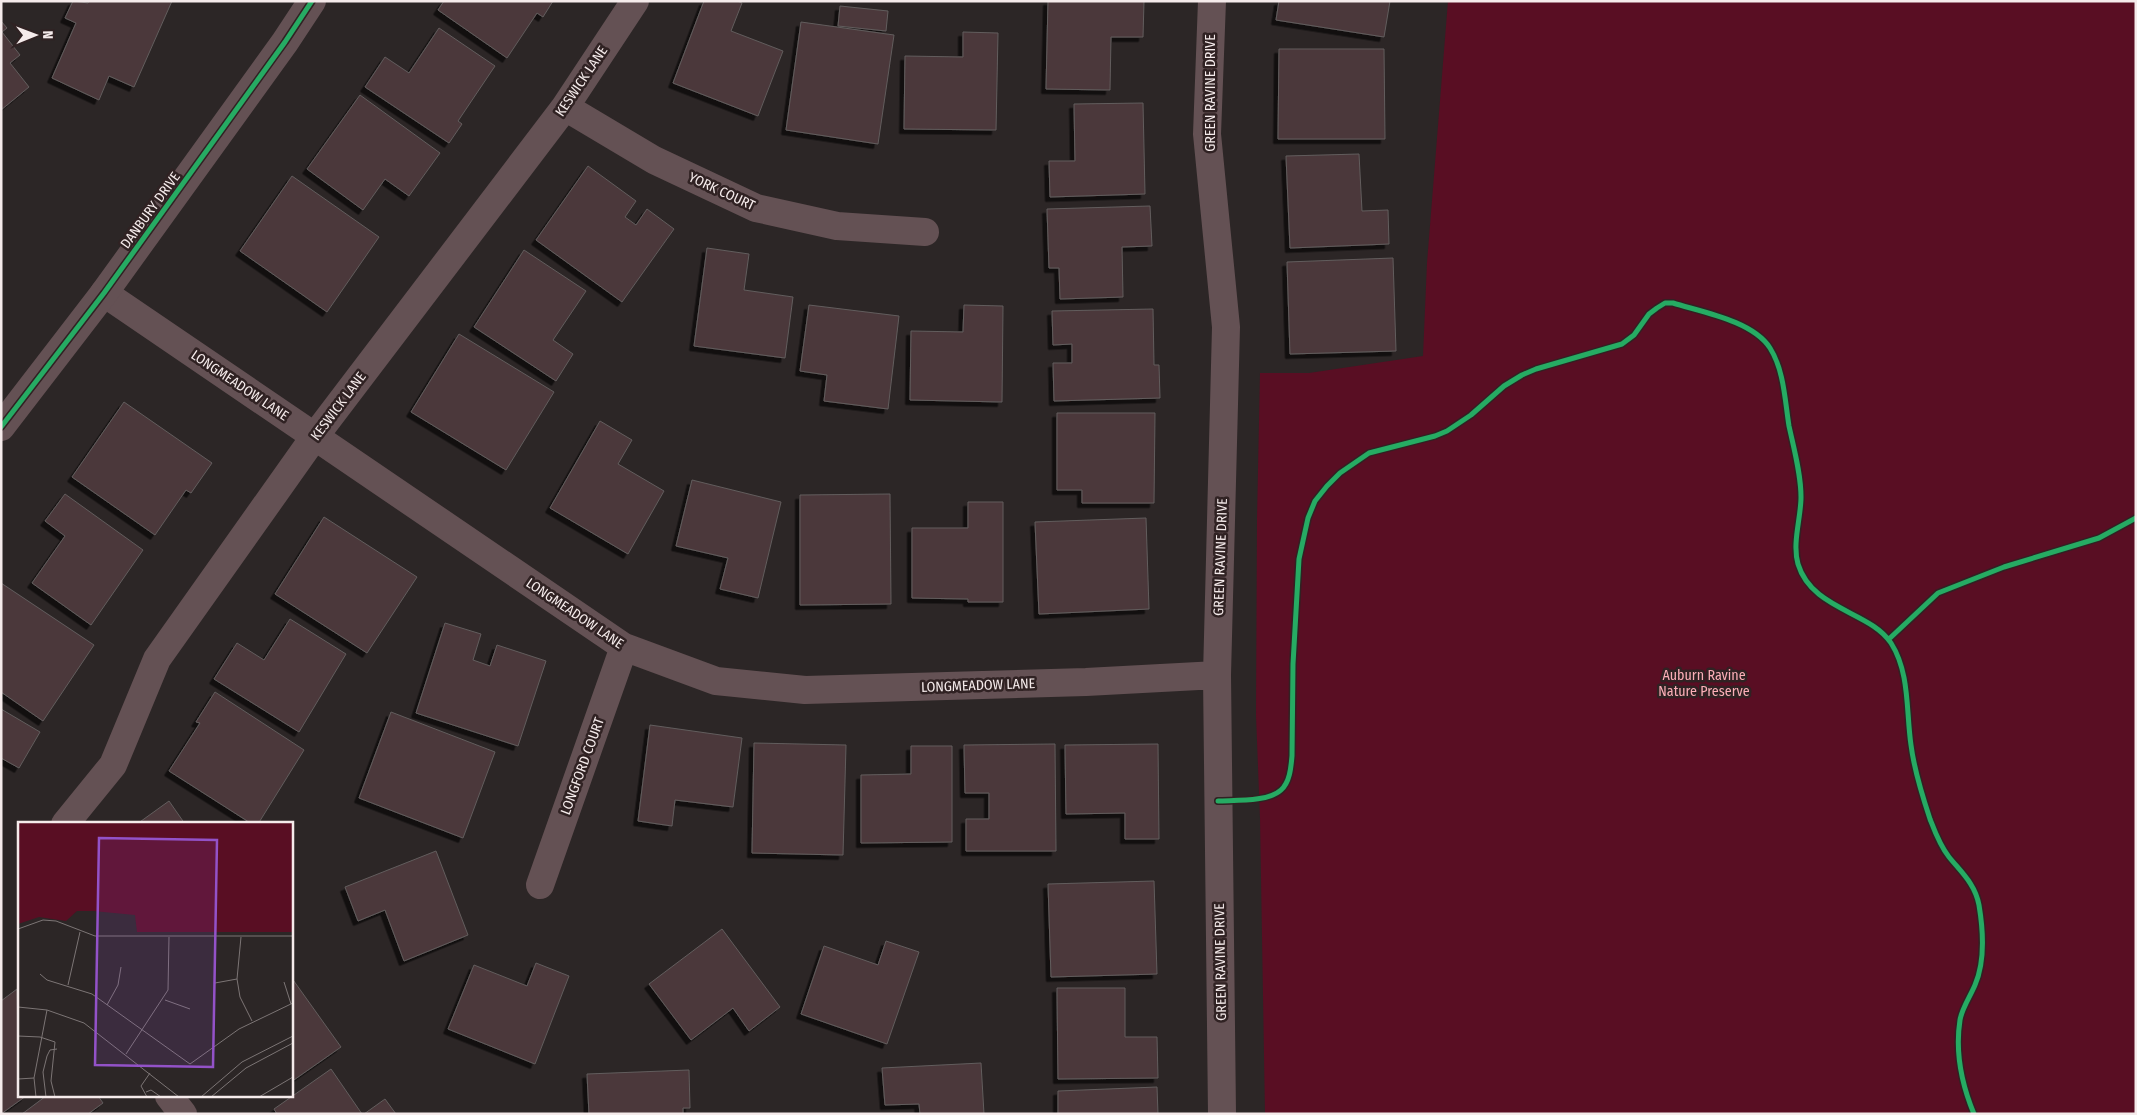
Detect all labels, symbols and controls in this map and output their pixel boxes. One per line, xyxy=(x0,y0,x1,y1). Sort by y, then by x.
north arrow xyxy=(10,10,60,60)
text: N xyxy=(39,30,56,39)
street label: GREEN RAVINE DRIVE xyxy=(1202,34,1219,152)
street label: KESWICK LANE xyxy=(552,42,611,120)
street label: DANBURY DRIVE xyxy=(117,168,184,252)
street label: YORK COURT xyxy=(686,169,758,214)
street label: LONGMEADOW LANE xyxy=(188,346,292,425)
street label: KESWICK LANE xyxy=(307,368,370,444)
street label: GREEN RAVINE DRIVE xyxy=(1210,498,1231,616)
street label: LONGMEADOW LANE xyxy=(523,574,627,653)
park label: Auburn Ravine Nature Preserve xyxy=(1658,667,1750,700)
street label: LONGMEADOW LANE xyxy=(921,675,1036,696)
street label: LONGFORD COURT xyxy=(557,715,608,817)
inset map xyxy=(18,822,292,1098)
street label: GREEN RAVINE DRIVE xyxy=(1211,903,1230,1021)

